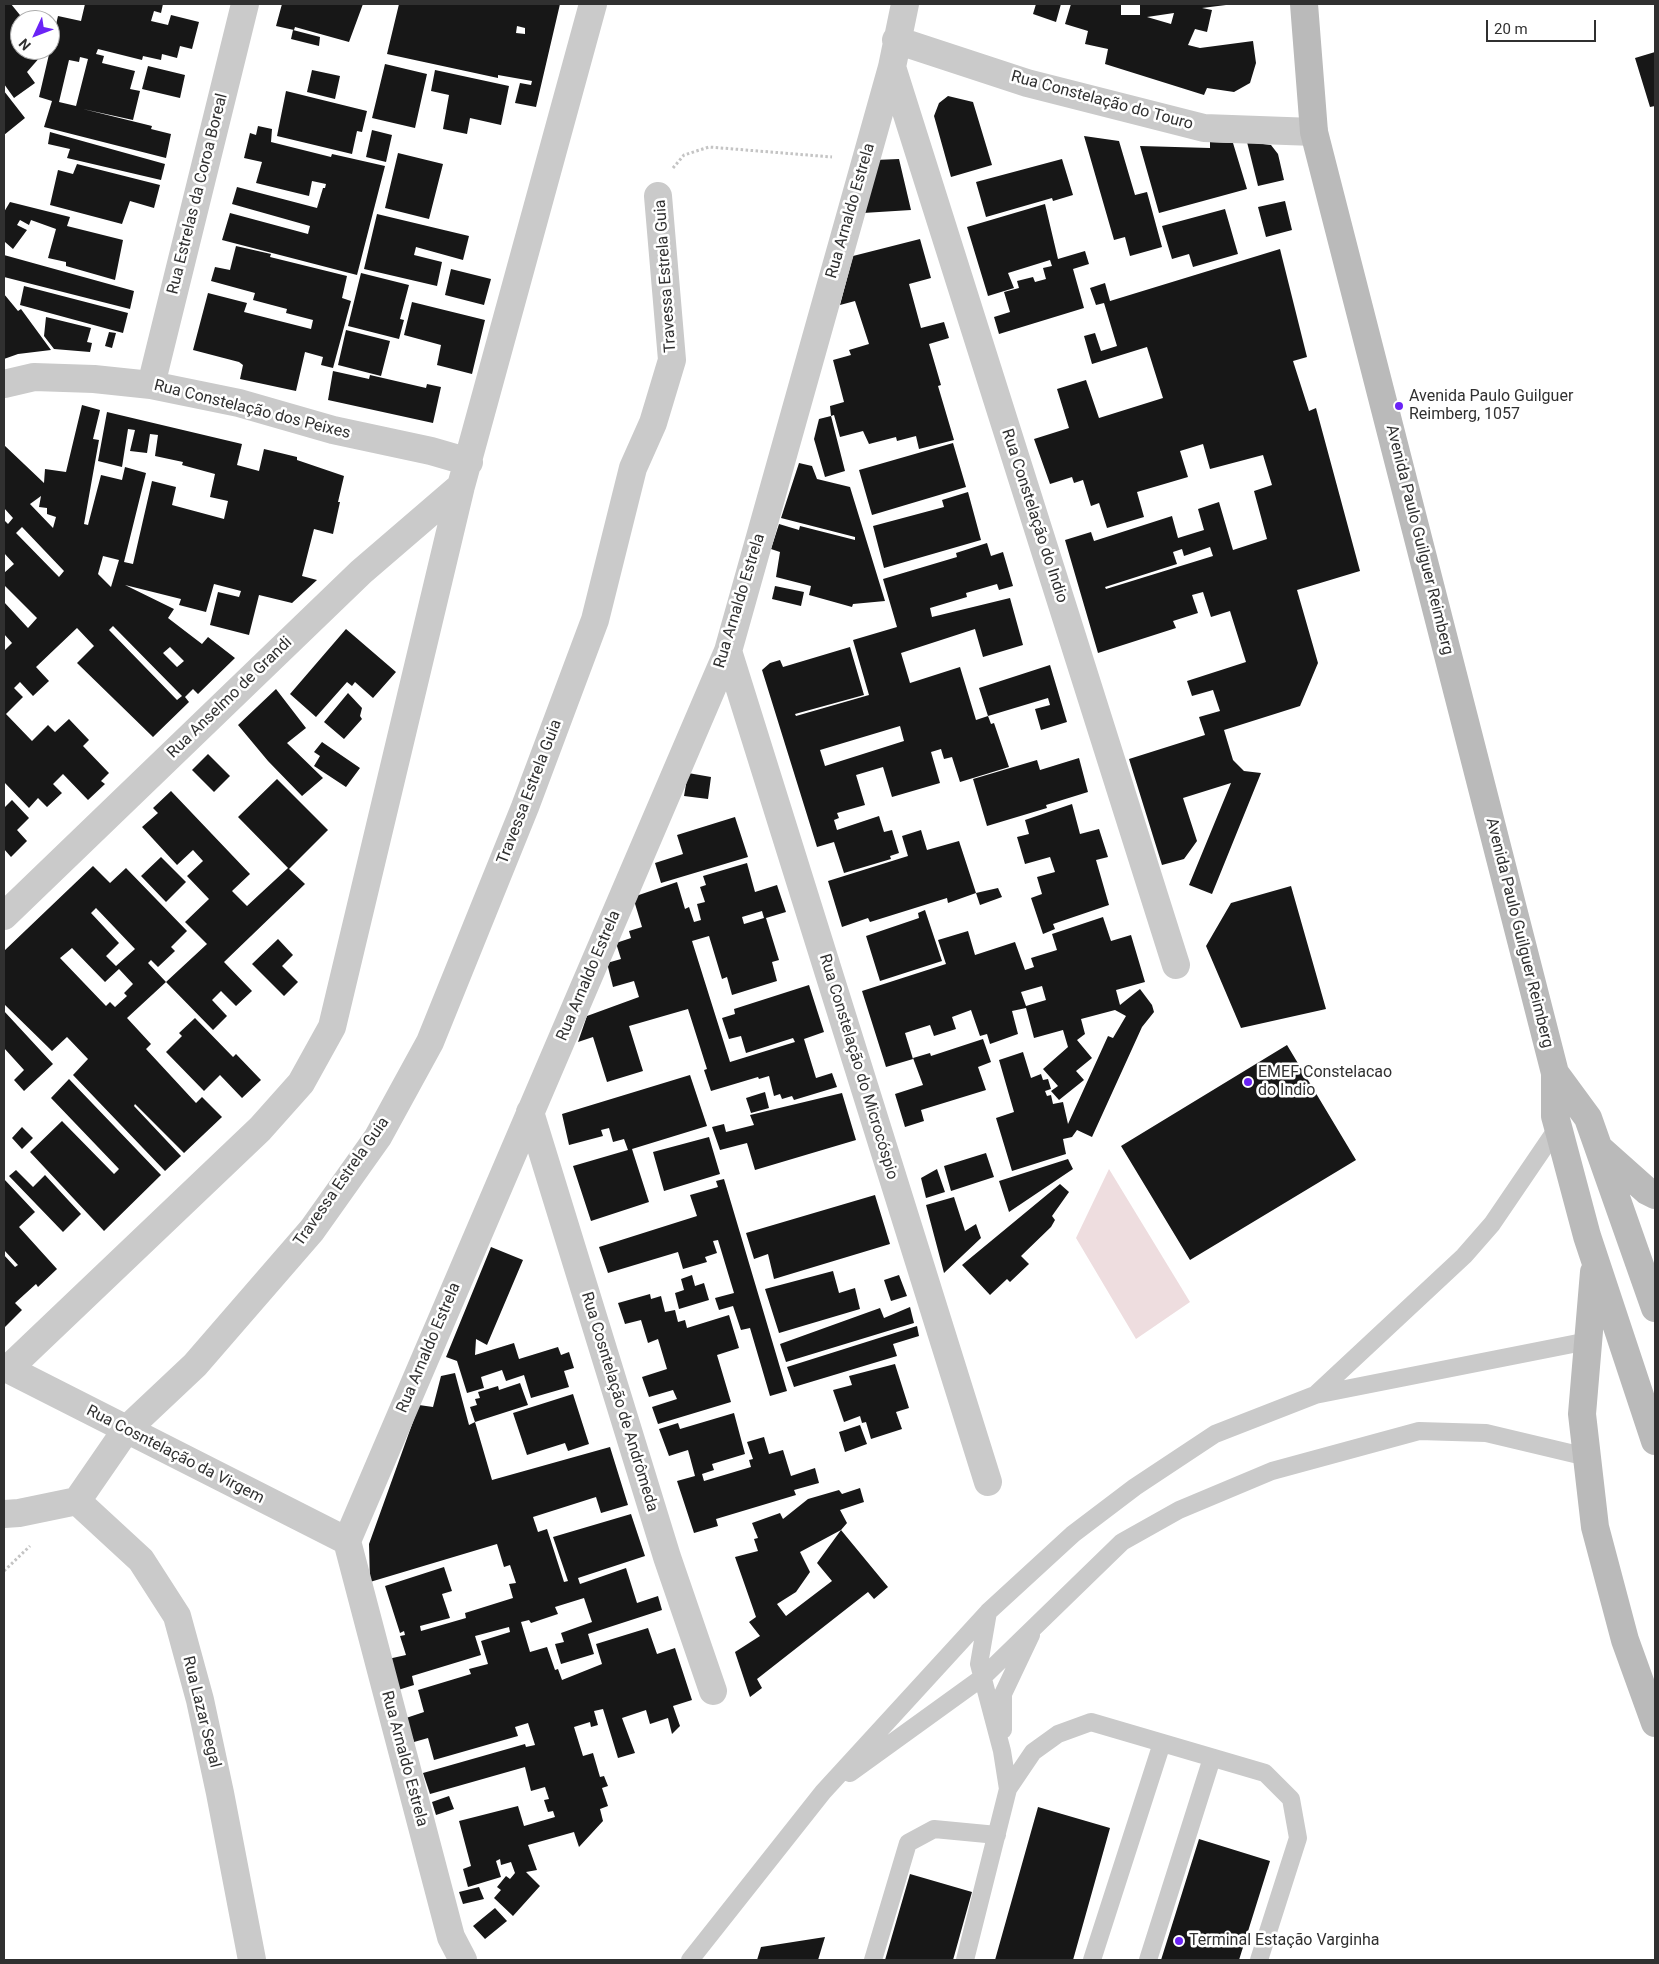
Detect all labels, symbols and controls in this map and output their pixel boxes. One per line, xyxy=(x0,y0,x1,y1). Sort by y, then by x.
north arrow xyxy=(10,10,60,60)
scale bar xyxy=(1489,10,1599,42)
text: 20 m xyxy=(1494,20,1528,38)
text: N xyxy=(16,35,34,54)
street label: Rua Constelação do Touro xyxy=(1009,67,1195,135)
street label: Rua Estrelas da Coroa Boreal xyxy=(164,92,232,296)
street label: Rua Arnaldo Estrela xyxy=(823,141,879,281)
street label: Travessa Estrela Guia xyxy=(651,199,681,353)
street label: Rua Constelação dos Peixes xyxy=(152,376,352,444)
place label: Avenida Paulo Guilguer Reimberg, 1057 xyxy=(1409,387,1573,425)
marker: Avenida Paulo Guilguer Reimberg, 1057 xyxy=(1393,400,1405,412)
street label: Avenida Paulo Guilguer Reimberg xyxy=(1381,423,1457,657)
street label: Rua Constelação do Indio xyxy=(997,427,1071,605)
street label: Rua Arnaldo Estrela xyxy=(710,531,770,671)
street label: Rua Anselmo de Grandi xyxy=(164,633,296,763)
street label: Travessa Estrela Guia xyxy=(494,717,566,867)
street label: Avenida Paulo Guilguer Reimberg xyxy=(1481,816,1557,1050)
street label: Rua Arnaldo Estrela xyxy=(553,908,625,1044)
street label: Rua Constelação do Microcóspio xyxy=(814,952,902,1182)
place label: EMEF Constelacao do Indio xyxy=(1258,1063,1392,1101)
marker: EMEF Constelacao do Indio xyxy=(1242,1076,1254,1088)
street label: Travessa Estrela Guia xyxy=(290,1114,394,1250)
street label: Rua Arnaldo Estrela xyxy=(393,1280,465,1416)
street label: Rua Cosntelação de Andrômeda xyxy=(576,1290,662,1514)
street label: Rua Cosntelação da Virgem xyxy=(83,1402,267,1508)
street label: Rua Lazar Segal xyxy=(178,1654,224,1770)
street label: Rua Arnaldo Estrela xyxy=(377,1689,431,1829)
place label: Terminal Estação Varginha xyxy=(1189,1931,1379,1951)
marker: Terminal Estação Varginha xyxy=(1173,1935,1185,1947)

